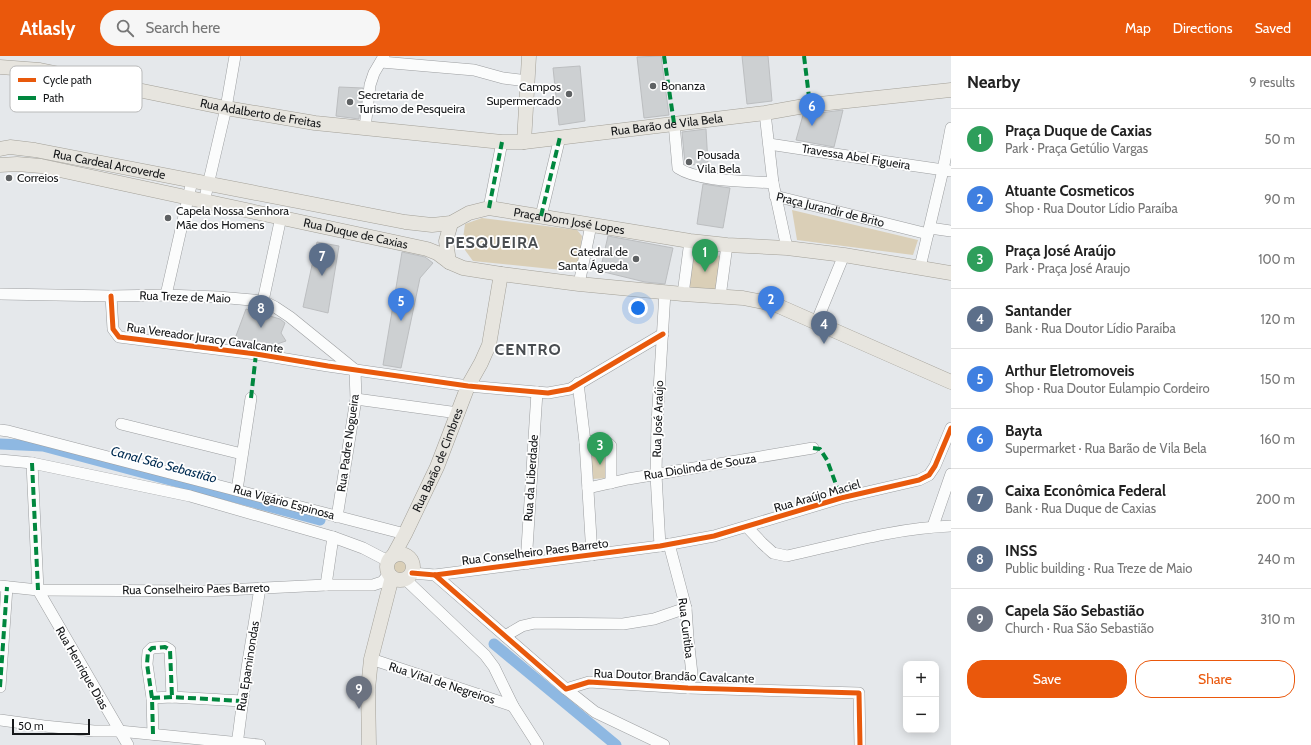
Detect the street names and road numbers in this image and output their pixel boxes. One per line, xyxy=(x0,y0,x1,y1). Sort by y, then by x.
street label: Rua Adalberto de Freitas xyxy=(199,95,322,131)
street label: Rua Barão de Vila Bela xyxy=(610,110,724,139)
street label: Travessa Abel Figueira xyxy=(801,141,912,173)
street label: Rua Cardeal Arcoverde xyxy=(52,146,167,182)
street label: Praça Jurandir de Brito xyxy=(775,189,886,230)
street label: Praça Dom José Lopes xyxy=(513,204,626,237)
street label: Rua Duque de Caxias xyxy=(302,215,409,252)
street label: Rua Treze de Maio xyxy=(139,287,231,306)
street label: Rua Vereador Juracy Cavalcante xyxy=(126,319,284,356)
street label: Rua José Araújo xyxy=(649,380,666,458)
street label: Rua Padre Nogueira xyxy=(333,393,362,493)
street label: Rua Barão de Cimbres xyxy=(409,406,466,514)
street label: Rua da Liberdade xyxy=(520,434,541,522)
street label: Rua Diolinda de Souza xyxy=(643,450,757,483)
street label: Rua Araújo Maciel xyxy=(772,476,862,515)
street label: Rua Vigário Espinosa xyxy=(232,481,337,522)
street label: Rua Conselheiro Paes Barreto xyxy=(461,535,610,568)
street label: Rua Conselheiro Paes Barreto xyxy=(122,580,270,597)
street label: Rua Curitiba xyxy=(675,597,698,659)
street label: Rua Epaminondas xyxy=(233,620,262,712)
street label: Rua Henrique Dias xyxy=(53,624,112,712)
street label: Rua Vital de Negreiros xyxy=(387,658,497,707)
street label: Rua Doutor Brandão Cavalcante xyxy=(593,665,755,686)

